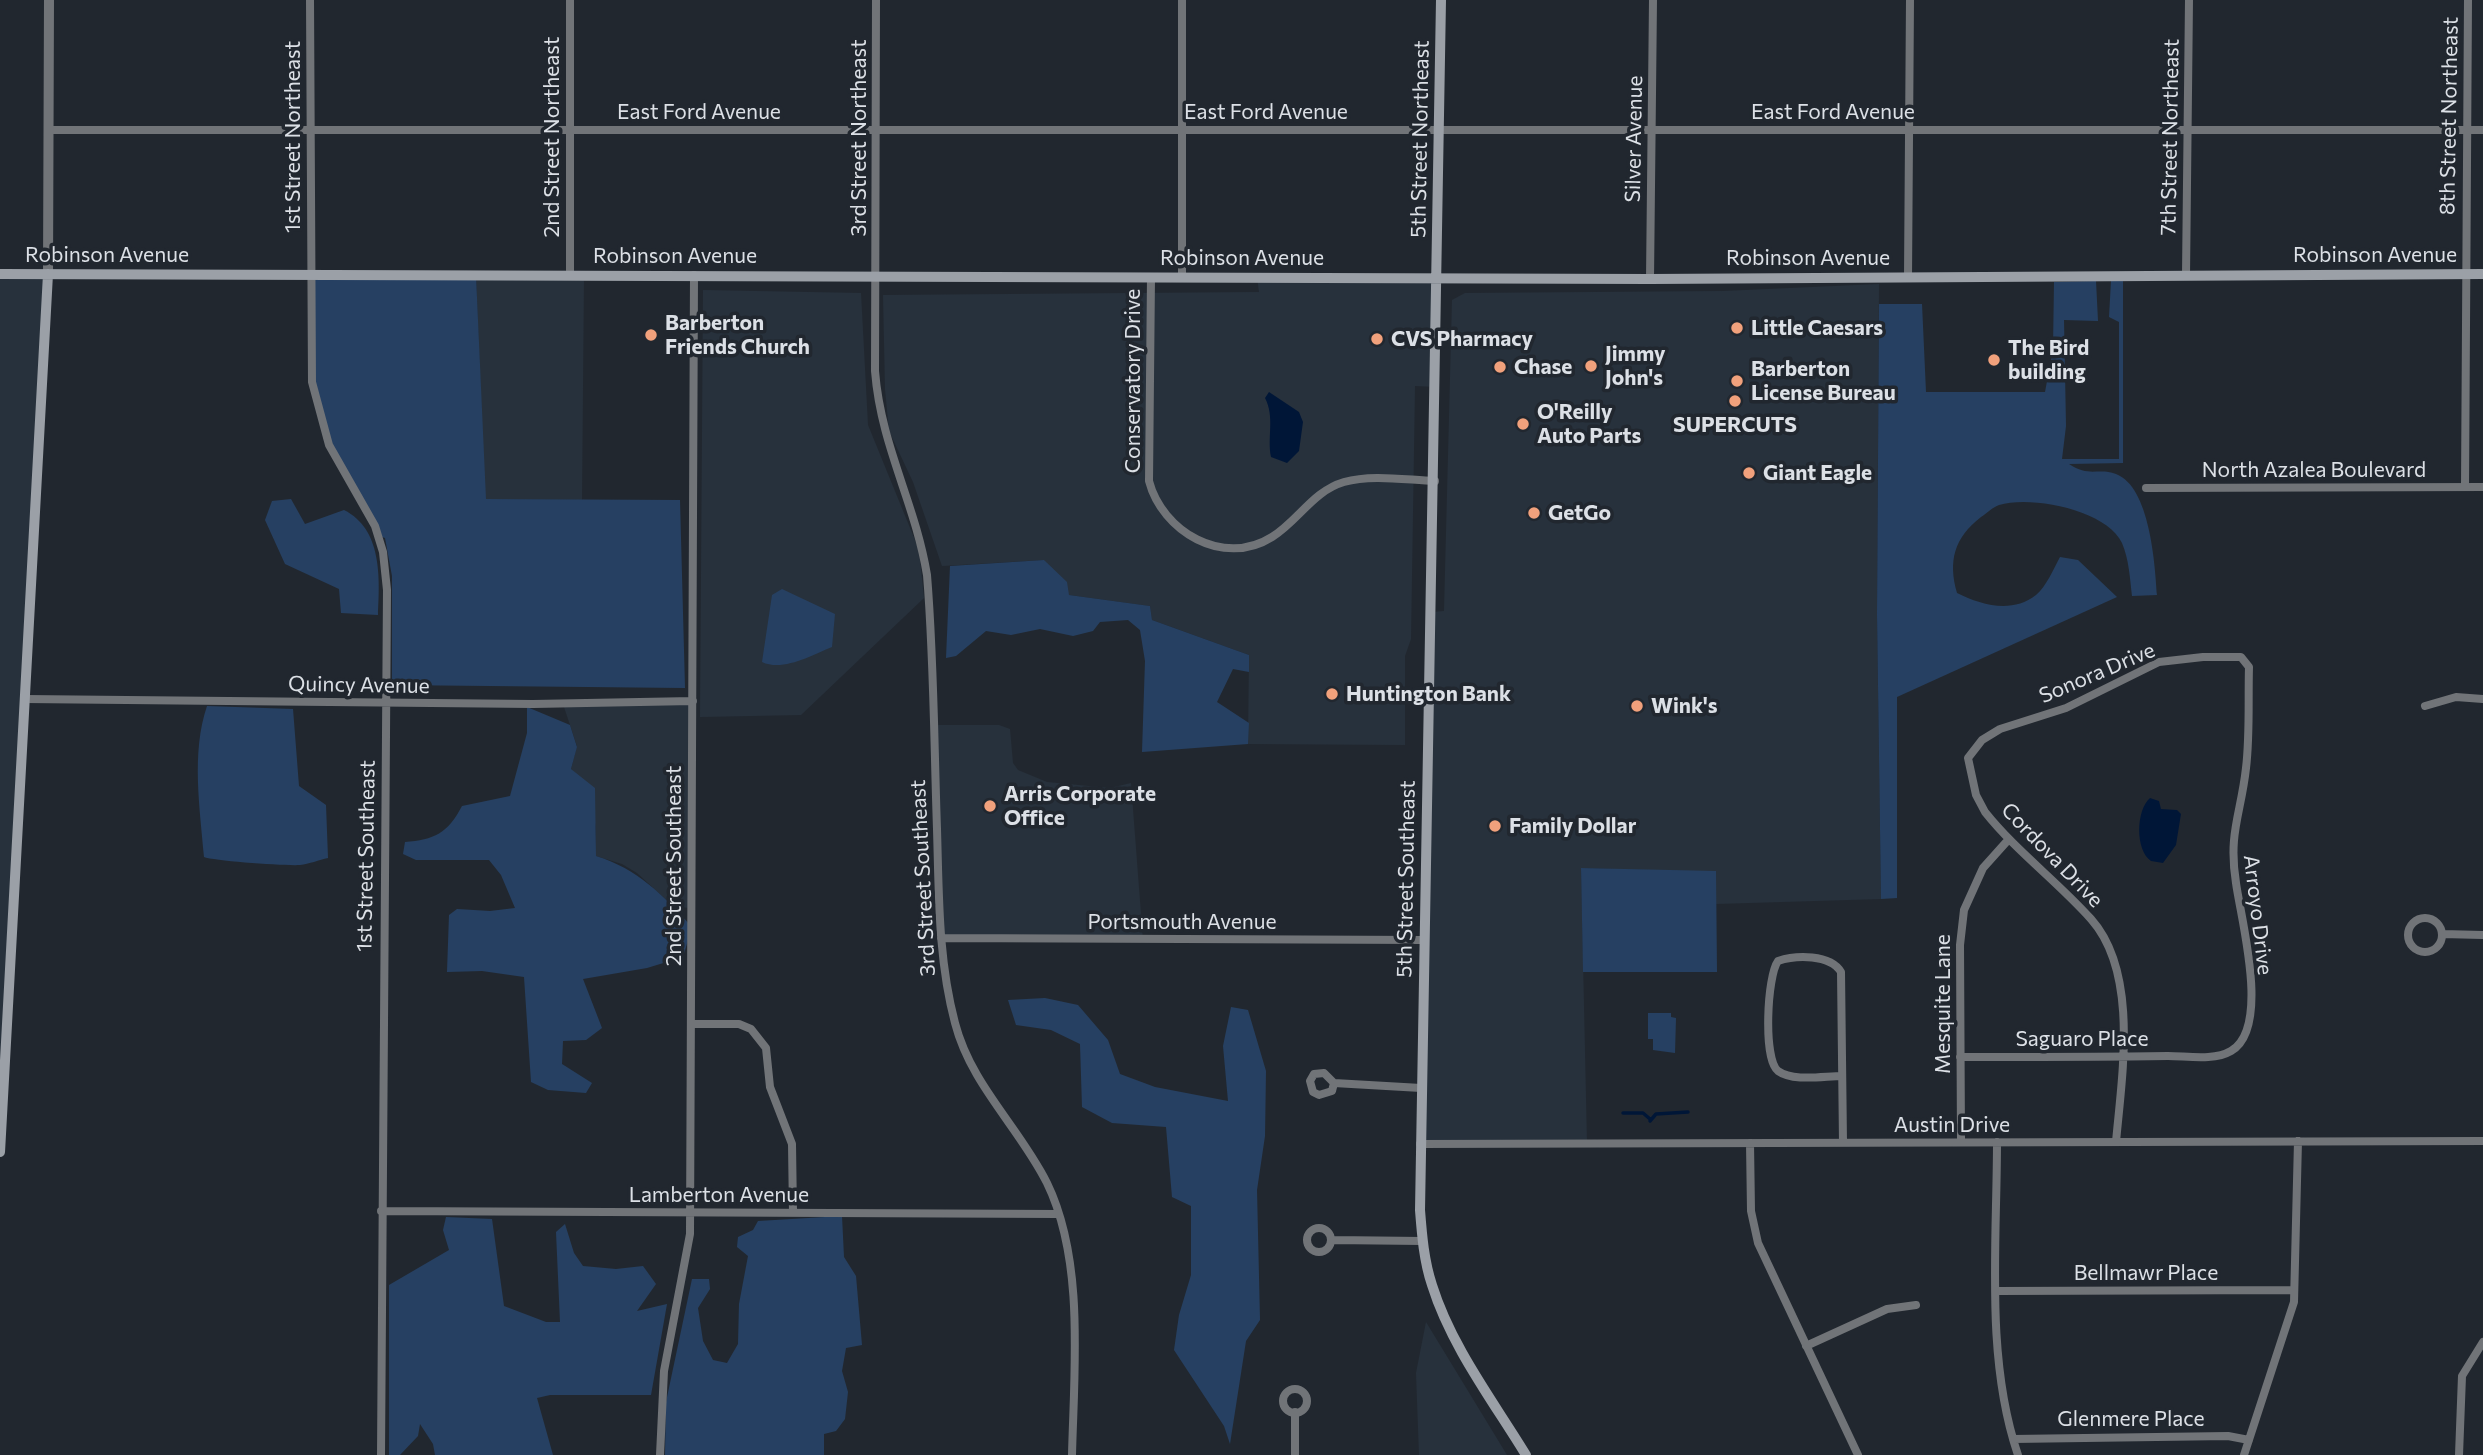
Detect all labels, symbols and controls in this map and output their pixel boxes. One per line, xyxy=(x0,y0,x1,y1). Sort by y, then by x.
street label: 8th Street Northeast xyxy=(2435,17,2463,215)
street label: 2nd Street Northeast xyxy=(539,37,565,237)
street label: 7th Street Northeast xyxy=(2156,38,2184,236)
street label: 3rd Street Northeast xyxy=(846,39,872,237)
street label: 5th Street Northeast xyxy=(1406,40,1434,238)
street label: 1st Street Northeast xyxy=(280,41,306,233)
street label: Silver Avenue xyxy=(1620,75,1648,203)
street label: East Ford Avenue xyxy=(617,99,781,125)
street label: East Ford Avenue xyxy=(1184,99,1348,125)
street label: East Ford Avenue xyxy=(1751,99,1915,125)
street label: Robinson Avenue xyxy=(25,242,189,268)
street label: Robinson Avenue xyxy=(2293,242,2457,268)
street label: Robinson Avenue xyxy=(593,243,757,269)
street label: Robinson Avenue xyxy=(1160,245,1324,271)
street label: Robinson Avenue xyxy=(1726,245,1890,271)
street label: Conservatory Drive xyxy=(1120,289,1146,473)
place label: Barberton Friends Church xyxy=(665,310,810,360)
place label: Little Caesars xyxy=(1751,315,1883,341)
marker: Little Caesars xyxy=(1729,320,1745,336)
place label: CVS Pharmacy xyxy=(1391,326,1533,352)
marker: Barberton Friends Church xyxy=(643,327,659,343)
marker: CVS Pharmacy xyxy=(1369,331,1385,347)
place label: The Bird building xyxy=(2008,335,2089,385)
place label: Jimmy John's xyxy=(1605,341,1665,391)
marker: The Bird building xyxy=(1986,352,2002,368)
place label: Chase xyxy=(1514,354,1572,380)
place label: Barberton License Bureau xyxy=(1751,356,1896,406)
marker: Jimmy John's xyxy=(1583,358,1599,374)
marker: Chase xyxy=(1492,359,1508,375)
marker: Barberton License Bureau xyxy=(1729,373,1745,389)
marker: SUPERCUTS xyxy=(1727,393,1743,409)
place label: O'Reilly Auto Parts xyxy=(1537,399,1641,449)
place label: SUPERCUTS xyxy=(1673,412,1797,438)
marker: O'Reilly Auto Parts xyxy=(1515,416,1531,432)
street label: North Azalea Boulevard xyxy=(2202,457,2426,483)
place label: Giant Eagle xyxy=(1763,460,1872,486)
marker: Giant Eagle xyxy=(1741,465,1757,481)
place label: GetGo xyxy=(1548,500,1611,526)
marker: GetGo xyxy=(1526,505,1542,521)
street label: Sonora Drive xyxy=(2035,637,2159,709)
street label: Quincy Avenue xyxy=(288,671,430,699)
place label: Huntington Bank xyxy=(1346,681,1511,707)
marker: Huntington Bank xyxy=(1324,686,1340,702)
place label: Wink's xyxy=(1651,693,1718,719)
marker: Wink's xyxy=(1629,698,1645,714)
street label: 1st Street Southeast xyxy=(352,760,380,952)
street label: 2nd Street Southeast xyxy=(661,766,687,966)
street label: 3rd Street Southeast xyxy=(905,779,941,977)
street label: 5th Street Southeast xyxy=(1392,780,1420,978)
place label: Arris Corporate Office xyxy=(1004,781,1156,831)
street label: Cordova Drive xyxy=(1996,797,2108,913)
marker: Arris Corporate Office xyxy=(982,798,998,814)
place label: Family Dollar xyxy=(1509,813,1636,839)
marker: Family Dollar xyxy=(1487,818,1503,834)
street label: Arroyo Drive xyxy=(2238,853,2278,977)
street label: Portsmouth Avenue xyxy=(1087,909,1277,935)
street label: Mesquite Lane xyxy=(1930,934,1956,1074)
street label: Saguaro Place xyxy=(2016,1026,2148,1052)
street label: Austin Drive xyxy=(1894,1112,2010,1138)
street label: Lamberton Avenue xyxy=(629,1182,809,1208)
street label: Bellmawr Place xyxy=(2074,1260,2218,1286)
street label: Glenmere Place xyxy=(2057,1406,2205,1432)

